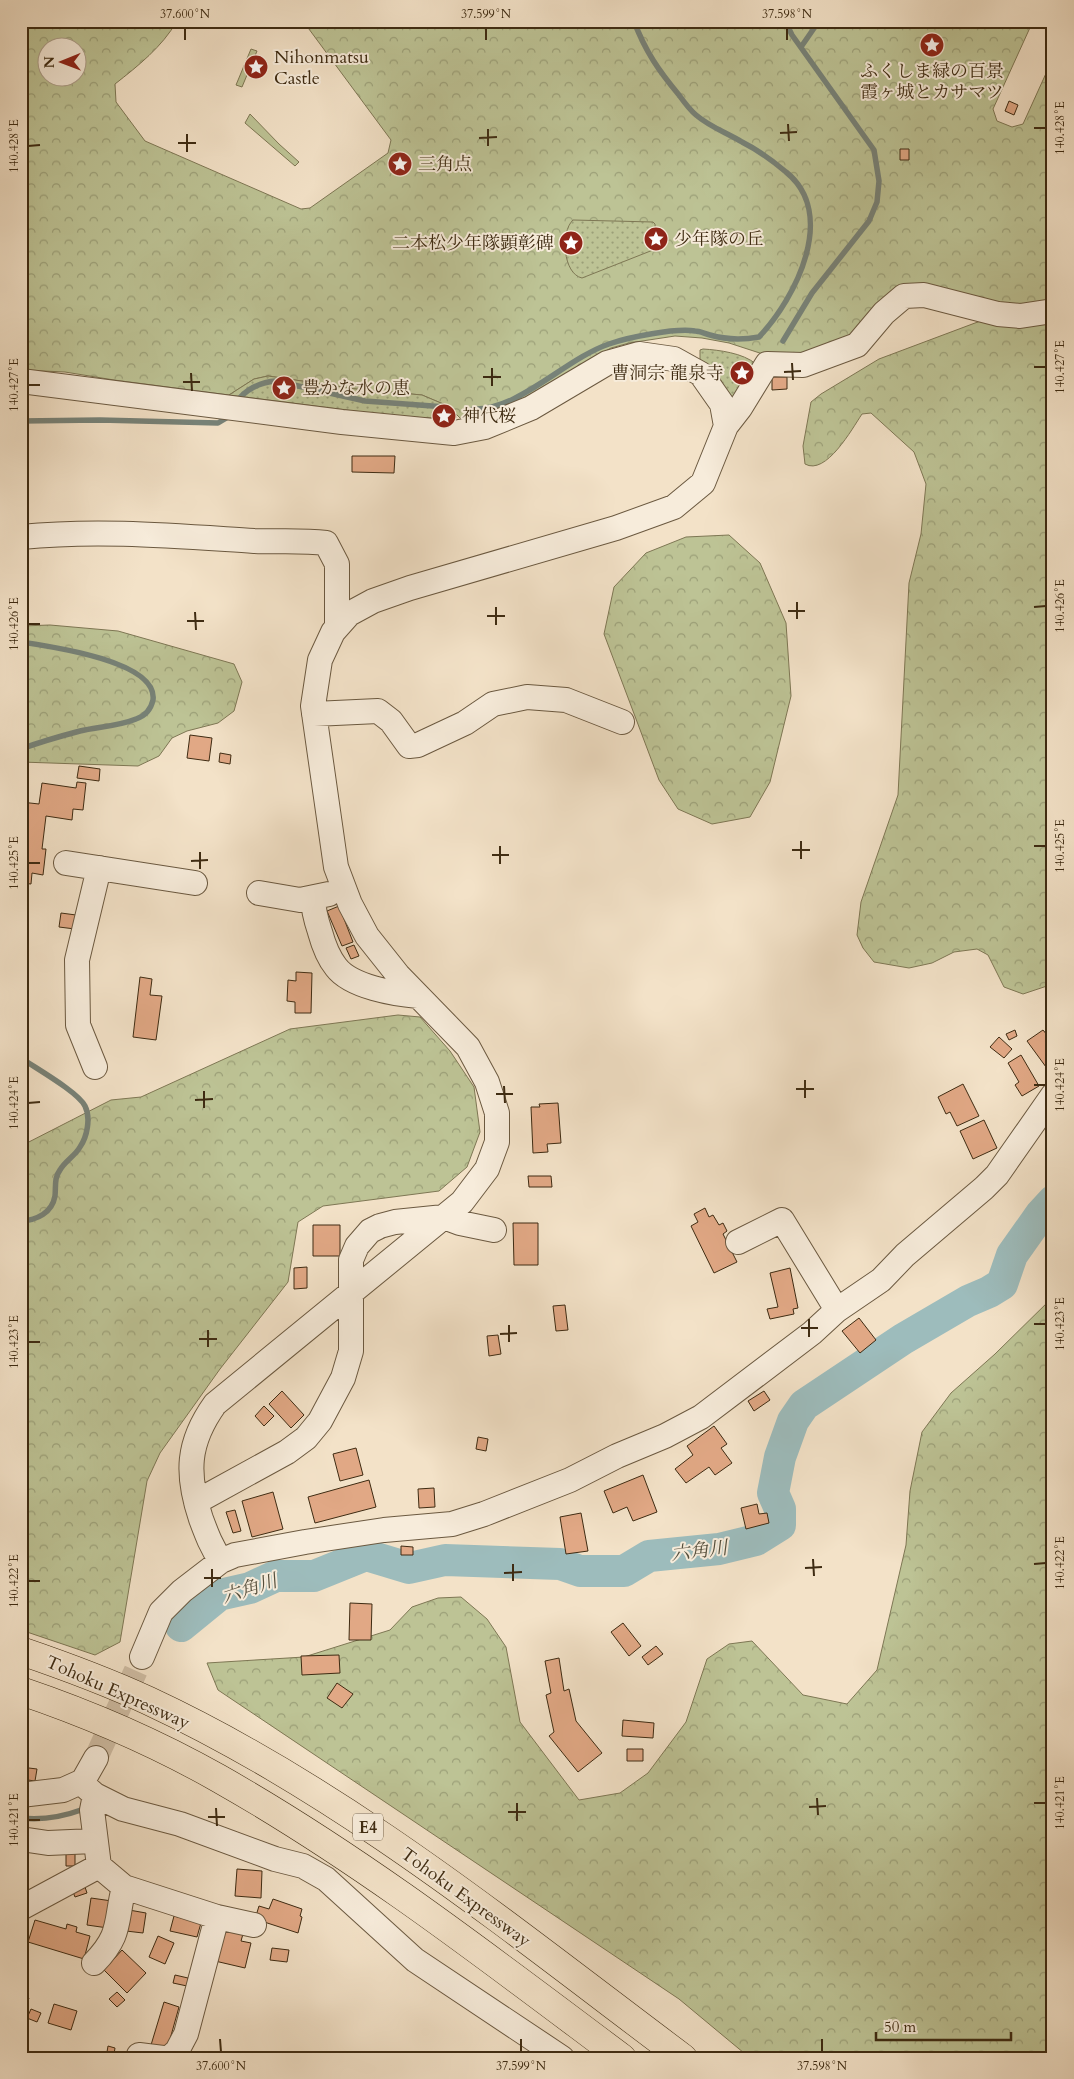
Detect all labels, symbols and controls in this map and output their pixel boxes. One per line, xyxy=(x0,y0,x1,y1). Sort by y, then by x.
text: 37.600°N xyxy=(160,6,211,22)
text: 37.599°N xyxy=(461,6,512,22)
text: 37.598°N xyxy=(762,6,813,22)
place icon: ふくしま緑の百景 霞ヶ城とカサマツ xyxy=(919,32,945,58)
north arrow xyxy=(38,38,88,88)
place label: Nihonmatsu Castle xyxy=(274,45,369,91)
place icon: Nihonmatsu Castle xyxy=(243,54,269,80)
text: N xyxy=(40,56,59,68)
place label: ふくしま緑の百景 霞ヶ城とカサマツ xyxy=(860,59,1004,105)
text: 140.428°E xyxy=(1052,101,1068,155)
text: 140.428°E xyxy=(6,119,22,173)
place icon: 三角点 xyxy=(387,151,413,177)
place label: 三角点 xyxy=(418,152,472,177)
place icon: 少年隊の丘 xyxy=(643,226,669,252)
place label: 少年隊の丘 xyxy=(674,227,764,252)
place icon: 二本松少年隊顕彰碑 xyxy=(558,230,584,256)
place label: 二本松少年隊顕彰碑 xyxy=(392,231,554,256)
text: 140.427°E xyxy=(1052,340,1068,394)
text: 140.427°E xyxy=(6,358,22,412)
place icon: 曹洞宗 龍泉寺 xyxy=(729,360,755,386)
place label: 曹洞宗 龍泉寺 xyxy=(611,361,724,386)
place icon: 豊かな水の恵 xyxy=(271,375,297,401)
place label: 豊かな水の恵 xyxy=(302,376,410,401)
place icon: 神代桜 xyxy=(431,403,457,429)
place label: 神代桜 xyxy=(462,404,516,429)
text: 140.426°E xyxy=(1052,579,1068,633)
text: 140.426°E xyxy=(6,597,22,651)
text: 140.425°E xyxy=(1052,819,1068,873)
text: 140.425°E xyxy=(6,836,22,890)
text: 140.424°E xyxy=(1052,1058,1068,1112)
text: 140.424°E xyxy=(6,1076,22,1130)
text: 140.423°E xyxy=(1052,1297,1068,1351)
text: 140.423°E xyxy=(6,1315,22,1369)
water label: 六角川 xyxy=(669,1534,731,1567)
text: 140.422°E xyxy=(1052,1536,1068,1590)
text: 140.422°E xyxy=(6,1554,22,1608)
water label: 六角川 xyxy=(218,1567,282,1610)
street label: Tohoku Expressway xyxy=(42,1650,194,1736)
text: 140.421°E xyxy=(1052,1776,1068,1830)
text: 140.421°E xyxy=(6,1793,22,1847)
road number: E4 xyxy=(353,1814,383,1840)
street label: Tohoku Expressway xyxy=(396,1842,536,1953)
scale bar xyxy=(876,2009,1012,2041)
text: 50 m xyxy=(884,2017,916,2037)
text: 37.600°N xyxy=(196,2058,247,2074)
text: 37.599°N xyxy=(496,2058,547,2074)
text: 37.598°N xyxy=(797,2058,848,2074)

